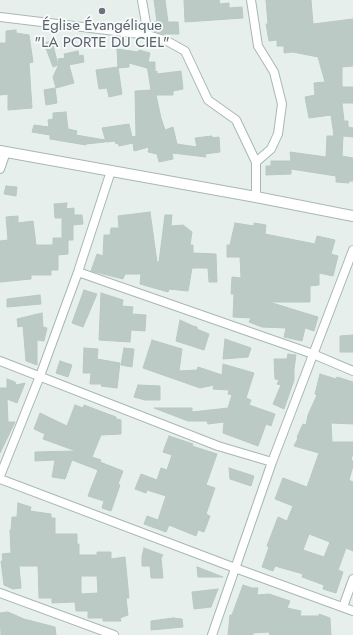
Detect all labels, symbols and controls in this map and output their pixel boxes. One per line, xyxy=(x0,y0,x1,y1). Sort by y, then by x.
marker: Église Évangélique "LA PORTE DU CIEL" xyxy=(97,6,107,16)
place label: Église Évangélique "LA PORTE DU CIEL" xyxy=(34,17,170,52)

